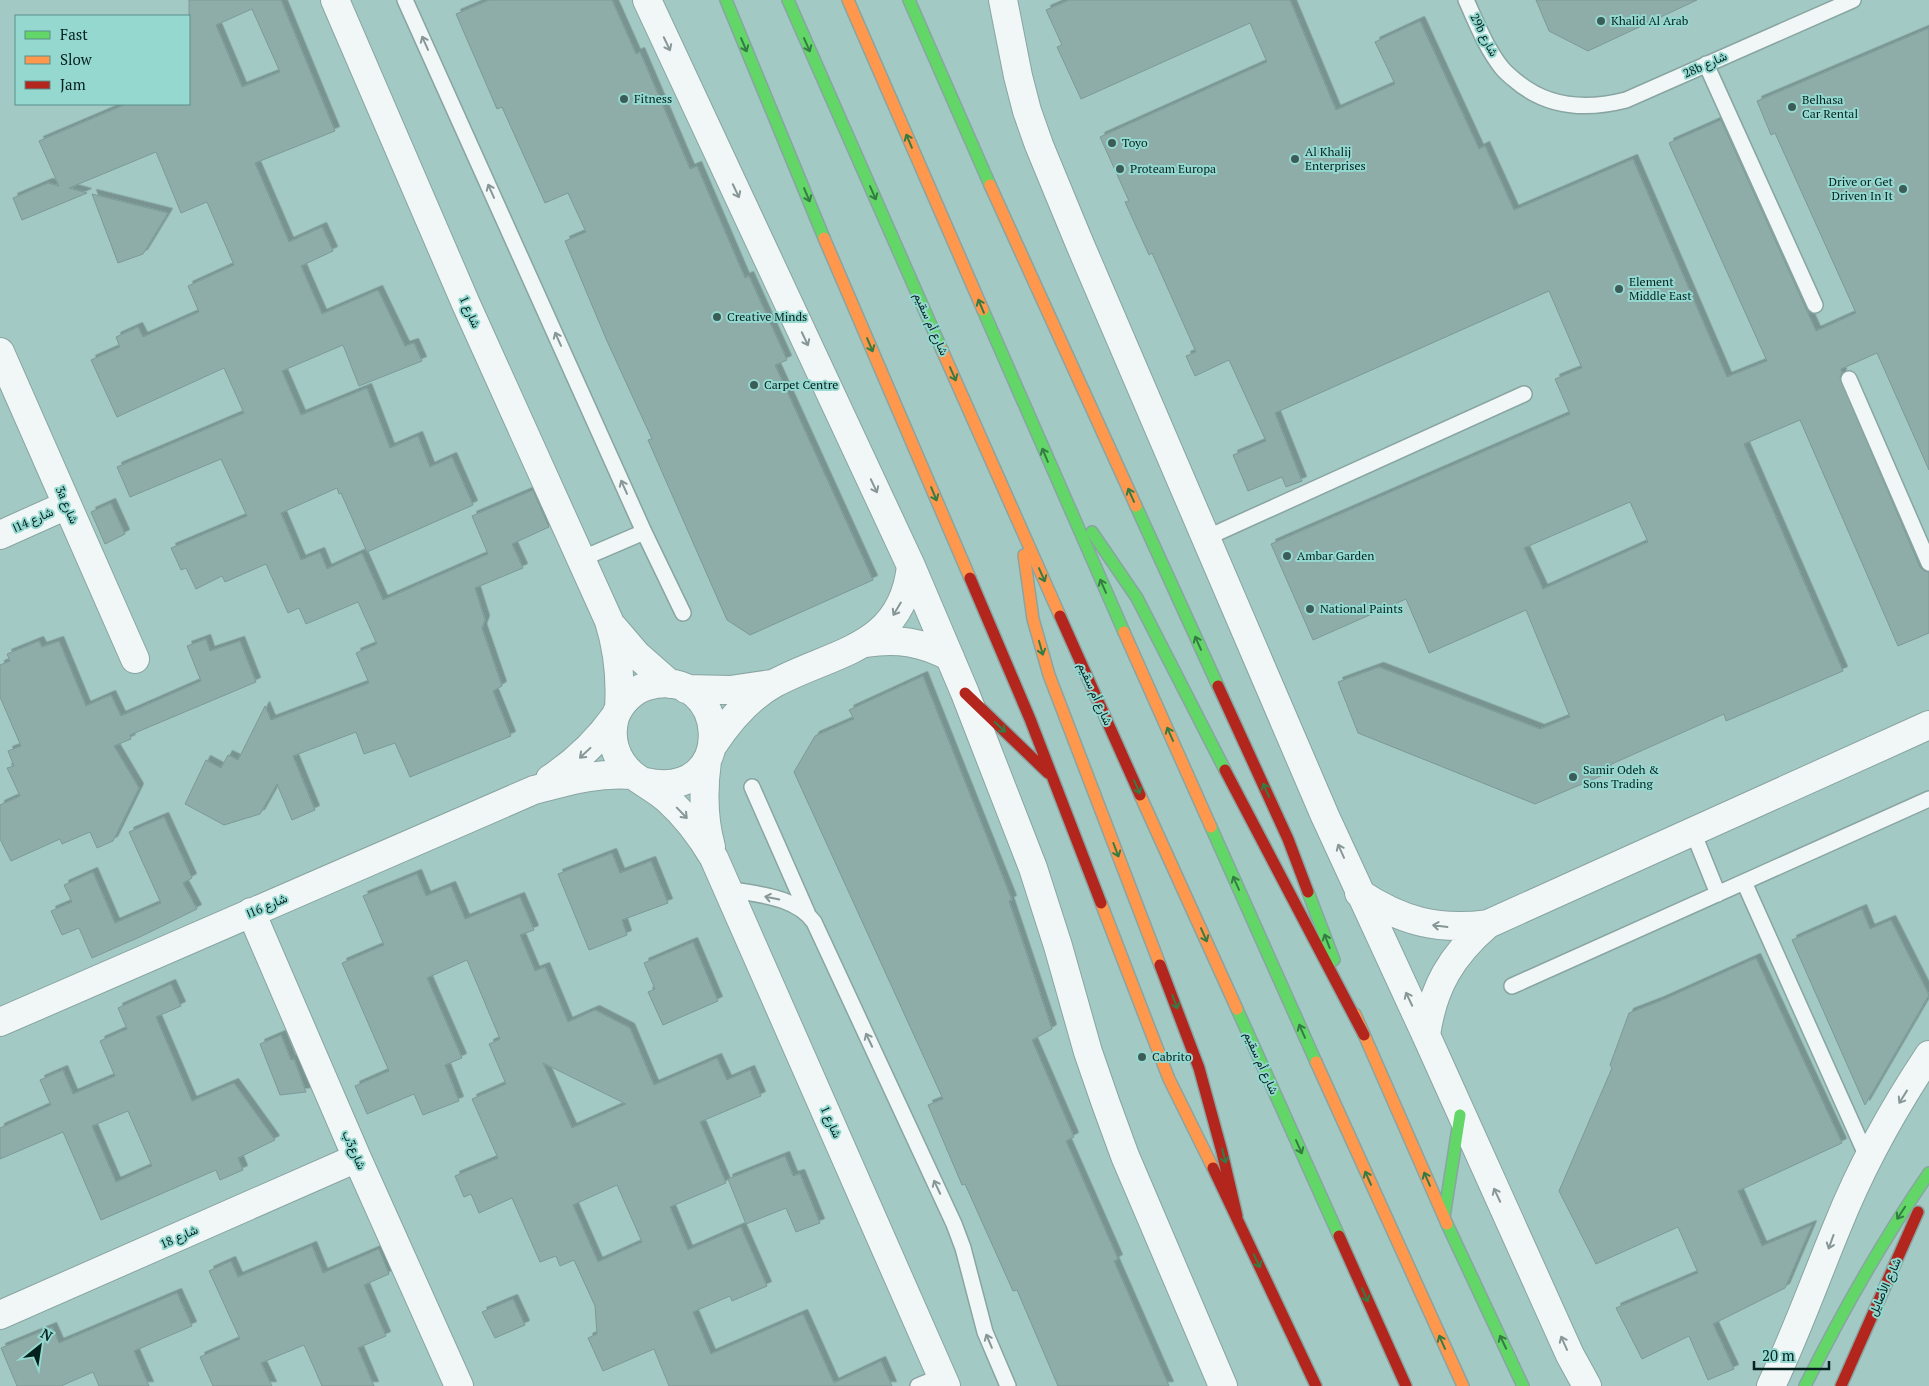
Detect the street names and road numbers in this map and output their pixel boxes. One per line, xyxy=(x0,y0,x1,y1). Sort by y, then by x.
street label: 29b شارع xyxy=(1465,11,1502,60)
street label: 28b شارع xyxy=(1681,48,1730,83)
street label: شارع أم سقيم xyxy=(909,290,952,358)
street label: شارع 1 xyxy=(455,293,484,331)
street label: 3a شارع xyxy=(51,484,82,527)
street label: شارع 14ا xyxy=(10,504,56,537)
street label: شارع أم سقيم xyxy=(1073,660,1116,728)
street label: شارع 16ا xyxy=(244,890,290,923)
street label: شارع أم سقيم xyxy=(1239,1029,1282,1097)
street label: شارع 1 xyxy=(816,1103,845,1141)
street label: شارع3ب xyxy=(337,1128,370,1172)
street label: شارع 18 xyxy=(158,1222,201,1253)
street label: شارع الأصايل xyxy=(1865,1255,1906,1319)

